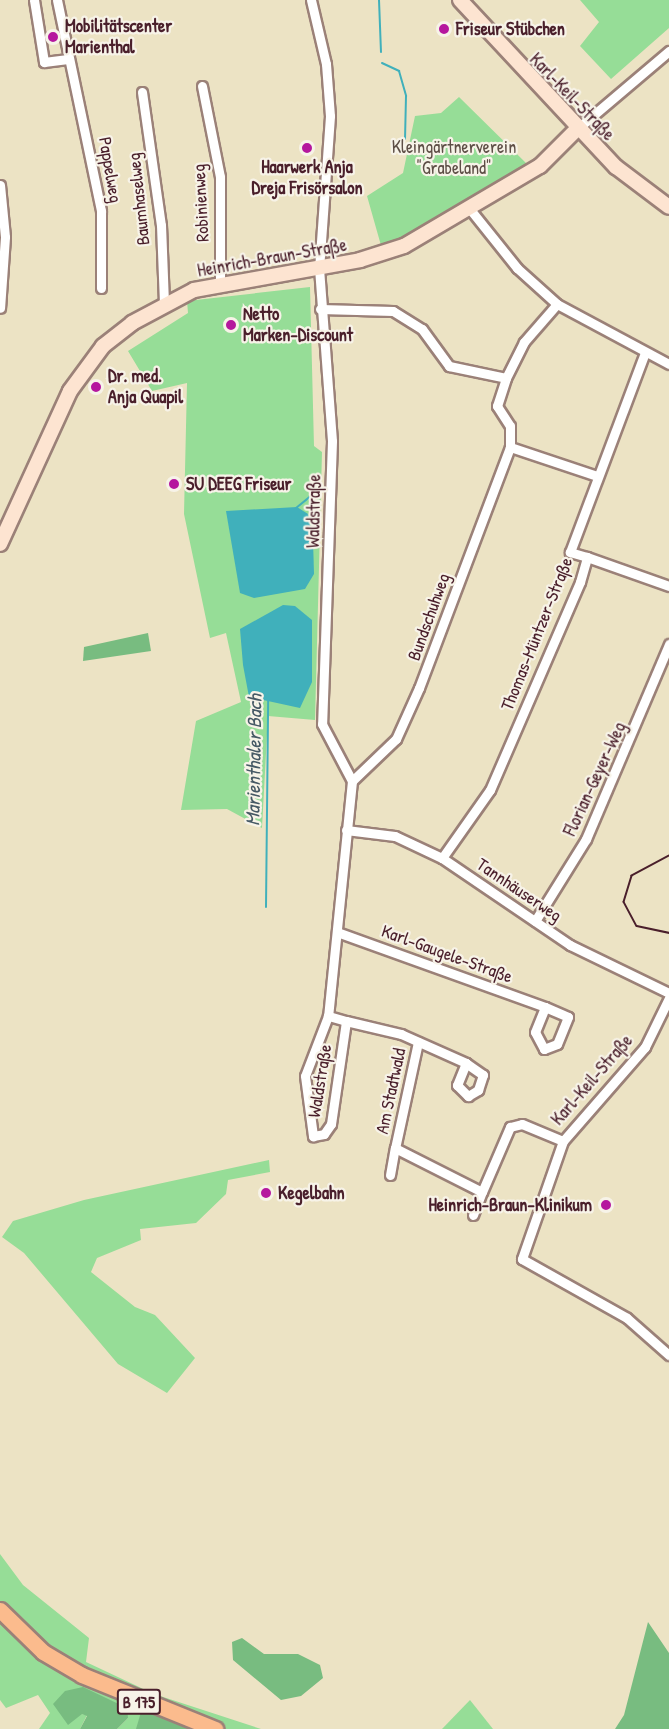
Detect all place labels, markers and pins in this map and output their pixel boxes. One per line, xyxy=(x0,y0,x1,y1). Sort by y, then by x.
place label: Mobilitätscenter Marienthal xyxy=(65,16,172,58)
place label: Friseur Stübchen xyxy=(456,18,565,40)
marker: Friseur Stübchen xyxy=(437,22,451,36)
marker: Mobilitätscenter Marienthal xyxy=(46,30,60,44)
marker: Haarwerk Anja Dreja Frisörsalon xyxy=(300,141,314,155)
place label: Haarwerk Anja Dreja Frisörsalon xyxy=(251,157,363,200)
place label: Netto Marken-Discount xyxy=(243,304,353,346)
marker: Netto Marken-Discount xyxy=(224,318,238,332)
place label: Dr. med. Anja Quapil xyxy=(108,366,183,409)
marker: Dr. med. Anja Quapil xyxy=(89,380,103,394)
place label: SU DEEG Friseur xyxy=(186,473,291,495)
marker: SU DEEG Friseur xyxy=(167,477,181,491)
place label: Kegelbahn xyxy=(278,1182,345,1204)
marker: Kegelbahn xyxy=(259,1186,273,1200)
place label: Heinrich-Braun-Klinikum xyxy=(428,1194,592,1216)
marker: Heinrich-Braun-Klinikum xyxy=(597,1196,615,1214)

